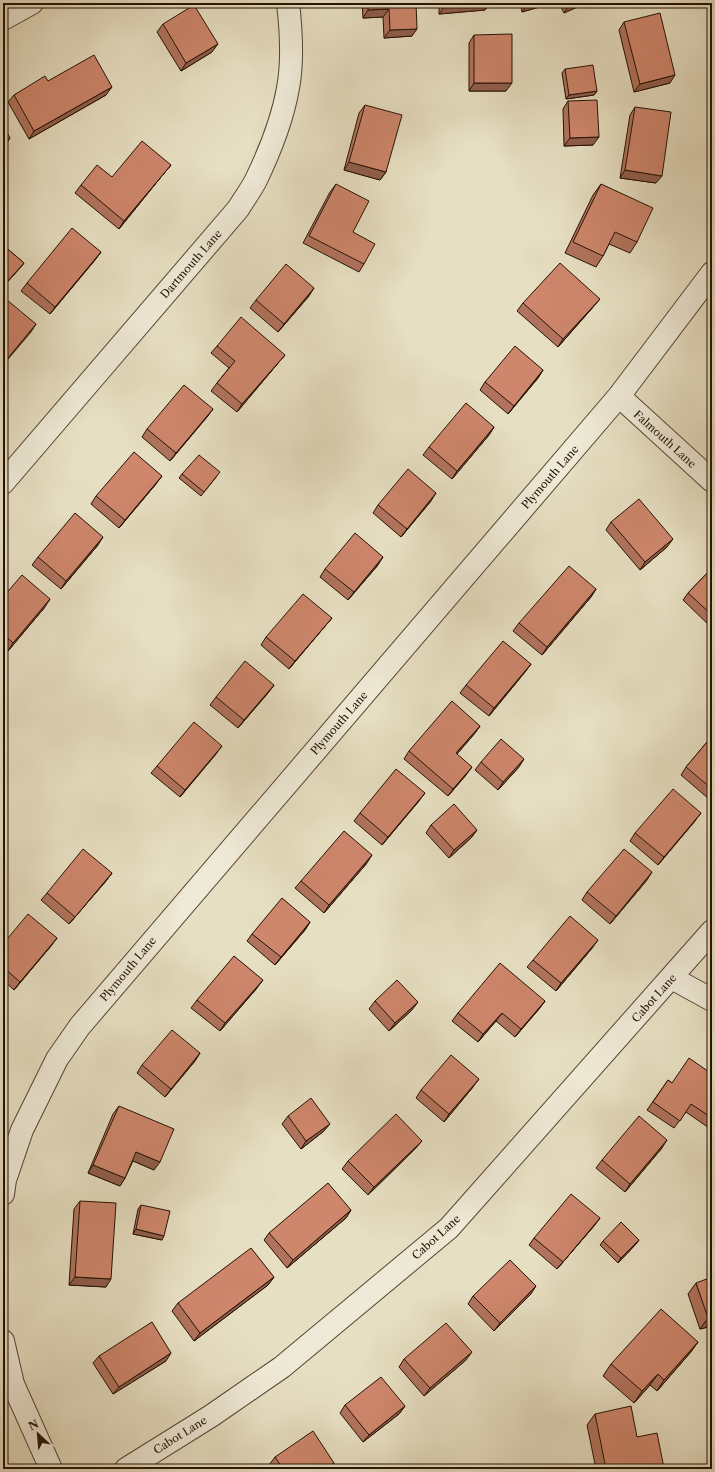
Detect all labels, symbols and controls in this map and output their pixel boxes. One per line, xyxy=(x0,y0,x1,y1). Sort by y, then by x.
street label: Dartmouth Lane xyxy=(157,227,225,301)
street label: Falmouth Lane xyxy=(631,407,699,471)
street label: Plymouth Lane xyxy=(518,442,582,512)
street label: Plymouth Lane xyxy=(307,688,371,758)
street label: Plymouth Lane xyxy=(97,934,159,1004)
street label: Cabot Lane xyxy=(629,971,679,1025)
street label: Cabot Lane xyxy=(409,1212,463,1262)
street label: Cabot Lane xyxy=(151,1413,209,1457)
north arrow xyxy=(18,1414,58,1454)
text: N xyxy=(26,1416,41,1433)

